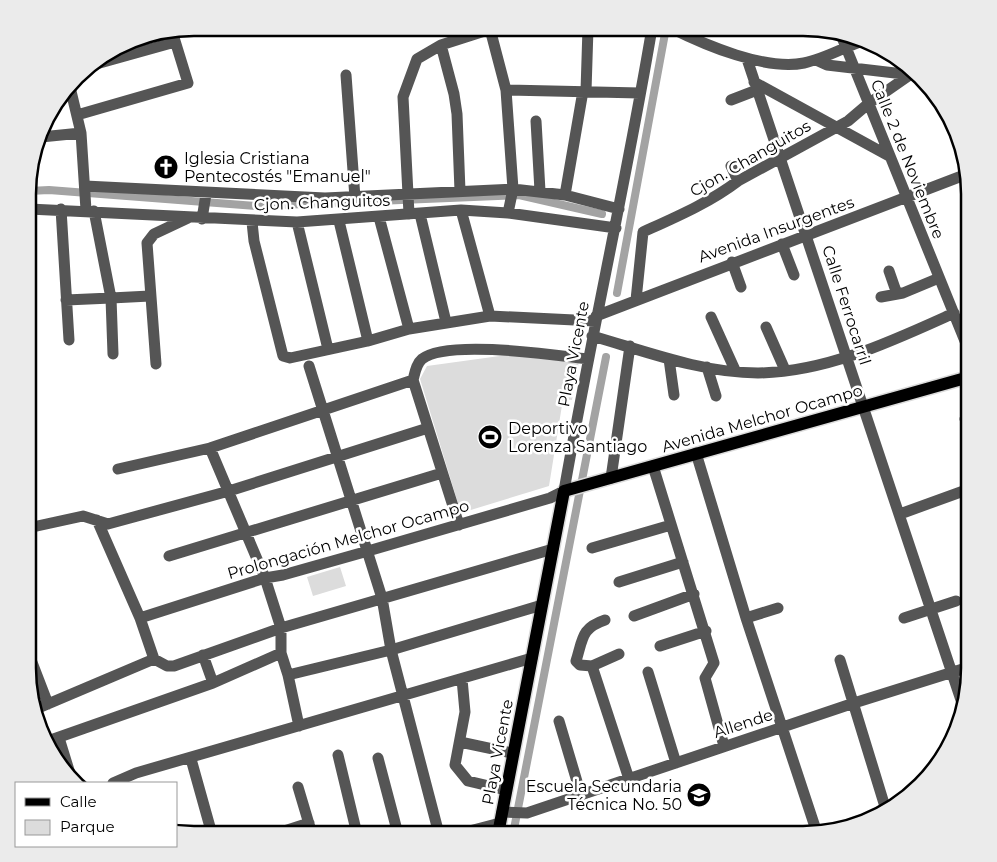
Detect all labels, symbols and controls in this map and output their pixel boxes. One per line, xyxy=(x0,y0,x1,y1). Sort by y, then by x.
street label: Calle 2 de Noviembre xyxy=(867,77,948,242)
street label: Cjon. Changuitos xyxy=(686,116,814,201)
place label: Iglesia Cristiana Pentecostés "Emanuel" xyxy=(184,149,371,186)
church icon: Iglesia Cristiana Pentecostés "Emanuel" xyxy=(153,154,179,180)
street label: Cjon. Changuitos xyxy=(253,191,391,214)
street label: Avenida Insurgentes xyxy=(696,192,857,266)
street label: Calle Ferrocarril xyxy=(818,243,875,367)
street label: Playa Vicente xyxy=(554,300,593,409)
street label: Avenida Melchor Ocampo xyxy=(660,381,865,456)
place label: Deportivo Lorenza Santiago xyxy=(508,419,647,456)
sports icon: Deportivo Lorenza Santiago xyxy=(477,424,503,450)
street label: Prolongación Melchor Ocampo xyxy=(225,496,471,583)
street label: Playa Vicente xyxy=(478,698,517,807)
street label: Allende xyxy=(711,705,775,742)
place label: Escuela Secundaria Técnica No. 50 xyxy=(526,777,682,814)
legend xyxy=(15,782,178,847)
school or university icon: Escuela Secundaria Técnica No. 50 xyxy=(686,782,712,808)
text: Calle xyxy=(60,792,97,811)
text: Parque xyxy=(60,817,115,836)

